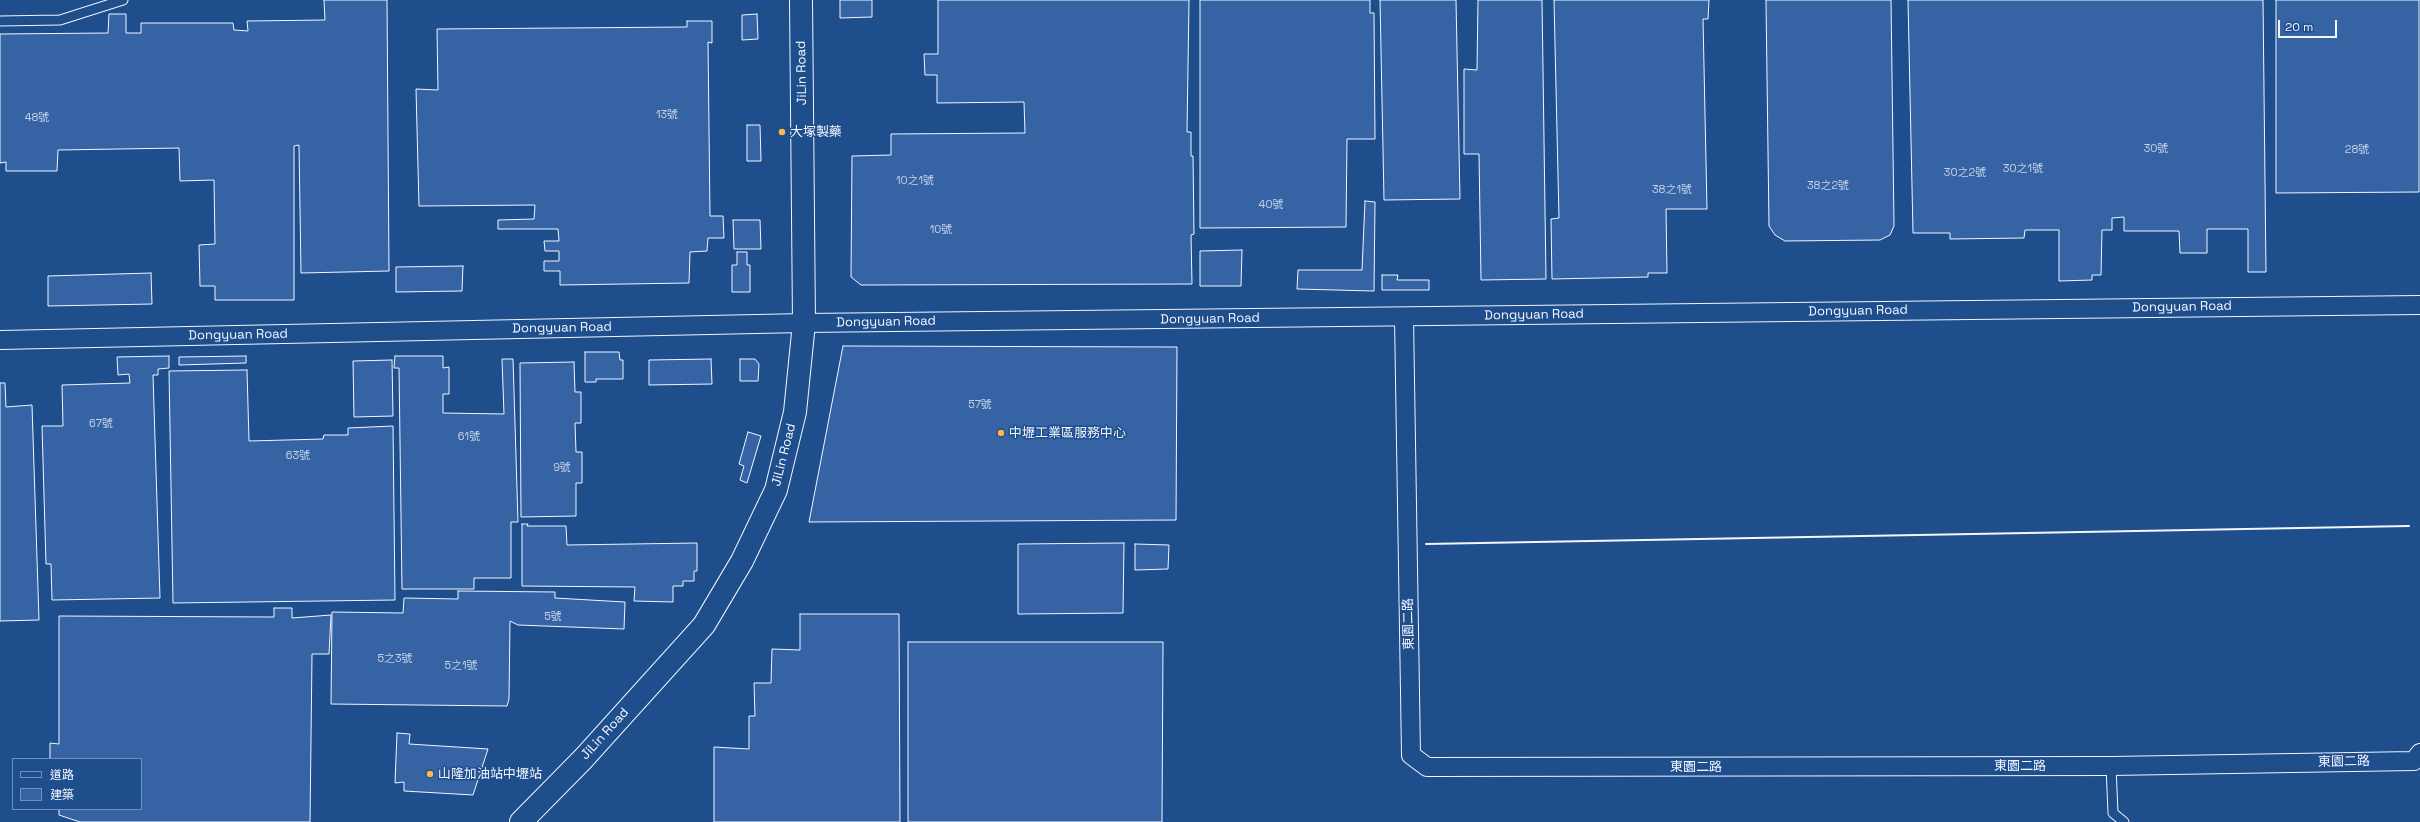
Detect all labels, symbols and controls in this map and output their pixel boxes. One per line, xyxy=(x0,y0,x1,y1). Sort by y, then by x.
scale bar xyxy=(2280,12,2339,38)
text: 20 m xyxy=(2285,19,2313,35)
street label: JiLin Road xyxy=(794,41,810,105)
house number: 13號 xyxy=(656,108,678,122)
house number: 48號 xyxy=(25,111,49,125)
place label: 大塚製藥 xyxy=(790,124,842,140)
marker: 大塚製藥 xyxy=(777,127,787,137)
house number: 30號 xyxy=(2144,142,2168,156)
house number: 28號 xyxy=(2345,143,2369,157)
house number: 30之1號 xyxy=(2003,162,2043,176)
house number: 30之2號 xyxy=(1944,166,1986,180)
house number: 10之1號 xyxy=(896,174,934,188)
house number: 38之2號 xyxy=(1807,179,1849,193)
house number: 38之1號 xyxy=(1652,183,1692,197)
house number: 40號 xyxy=(1259,198,1283,212)
house number: 10號 xyxy=(930,223,952,237)
street label: Dongyuan Road xyxy=(2132,298,2232,316)
street label: Dongyuan Road xyxy=(1808,302,1908,320)
street label: Dongyuan Road xyxy=(1484,306,1584,324)
street label: Dongyuan Road xyxy=(1160,310,1260,328)
street label: Dongyuan Road xyxy=(836,313,936,331)
street label: Dongyuan Road xyxy=(512,319,612,337)
street label: Dongyuan Road xyxy=(188,326,288,344)
house number: 57號 xyxy=(968,398,992,412)
house number: 67號 xyxy=(89,417,113,431)
street label: JiLin Road xyxy=(769,422,799,488)
place label: 中壢工業區服務中心 xyxy=(1009,425,1126,441)
marker: 中壢工業區服務中心 xyxy=(996,428,1006,438)
house number: 61號 xyxy=(458,430,480,444)
house number: 63號 xyxy=(286,449,310,463)
house number: 9號 xyxy=(553,461,571,475)
street label: 東園二路 xyxy=(1401,598,1417,650)
house number: 5號 xyxy=(544,610,562,624)
house number: 5之3號 xyxy=(377,652,413,666)
house number: 5之1號 xyxy=(444,659,478,673)
street label: JiLin Road xyxy=(578,705,632,763)
street label: 東園二路 xyxy=(2318,754,2370,770)
legend xyxy=(12,758,142,810)
street label: 東園二路 xyxy=(1994,758,2046,774)
street label: 東園二路 xyxy=(1670,759,1722,775)
place label: 山隆加油站中壢站 xyxy=(438,766,542,782)
text: 道路 xyxy=(50,767,74,783)
marker: 山隆加油站中壢站 xyxy=(425,769,435,779)
text: 建築 xyxy=(50,787,74,803)

